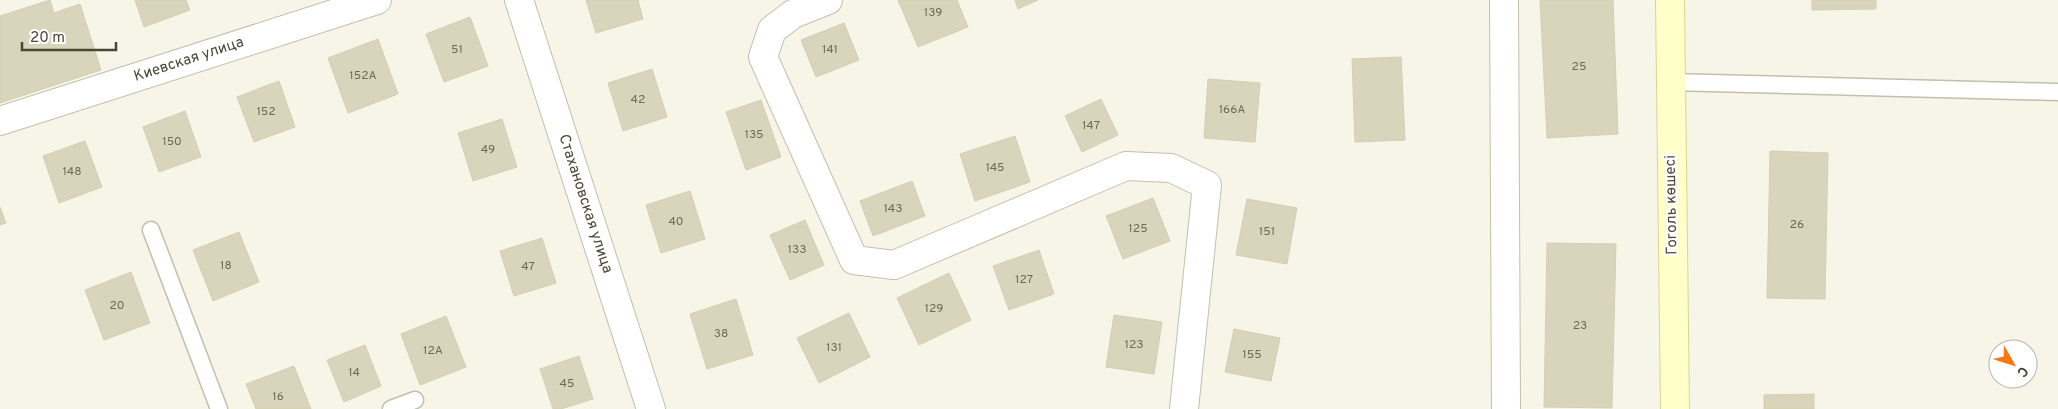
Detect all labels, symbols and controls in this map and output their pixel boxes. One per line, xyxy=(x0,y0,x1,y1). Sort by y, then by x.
house number: 139 xyxy=(924,5,942,21)
scale bar xyxy=(22,20,116,52)
text: 20 m xyxy=(30,29,65,48)
street label: Киевская улица xyxy=(132,33,246,87)
house number: 51 xyxy=(451,42,463,58)
house number: 141 xyxy=(822,42,838,58)
house number: 25 xyxy=(1572,59,1586,75)
house number: 152А xyxy=(349,68,377,84)
house number: 42 xyxy=(631,92,645,108)
house number: 166А xyxy=(1219,102,1245,118)
house number: 152 xyxy=(256,104,276,120)
house number: 147 xyxy=(1082,118,1100,134)
house number: 135 xyxy=(744,127,764,143)
street label: Стахановская улица xyxy=(554,132,616,276)
house number: 150 xyxy=(162,134,182,150)
house number: 49 xyxy=(481,142,495,158)
street label: Гоголь көшесі xyxy=(1662,155,1682,255)
house number: 145 xyxy=(985,160,1005,176)
house number: 148 xyxy=(62,164,82,180)
house number: 143 xyxy=(884,201,902,217)
house number: 40 xyxy=(668,214,684,230)
house number: 26 xyxy=(1790,217,1804,233)
house number: 125 xyxy=(1128,221,1148,237)
house number: 151 xyxy=(1259,224,1275,240)
house number: 133 xyxy=(788,242,806,258)
house number: 18 xyxy=(220,258,232,274)
house number: 47 xyxy=(521,259,535,275)
house number: 127 xyxy=(1015,272,1033,288)
house number: 20 xyxy=(109,298,125,314)
house number: 129 xyxy=(925,301,943,317)
house number: 23 xyxy=(1573,318,1587,334)
house number: 38 xyxy=(714,326,728,342)
house number: 123 xyxy=(1124,337,1144,353)
north arrow xyxy=(1988,339,2038,389)
house number: 131 xyxy=(826,340,842,356)
house number: 12А xyxy=(423,343,443,359)
house number: 155 xyxy=(1242,347,1262,363)
text: С xyxy=(2012,362,2031,380)
house number: 14 xyxy=(348,365,360,381)
house number: 45 xyxy=(560,376,574,392)
house number: 16 xyxy=(272,389,284,405)

